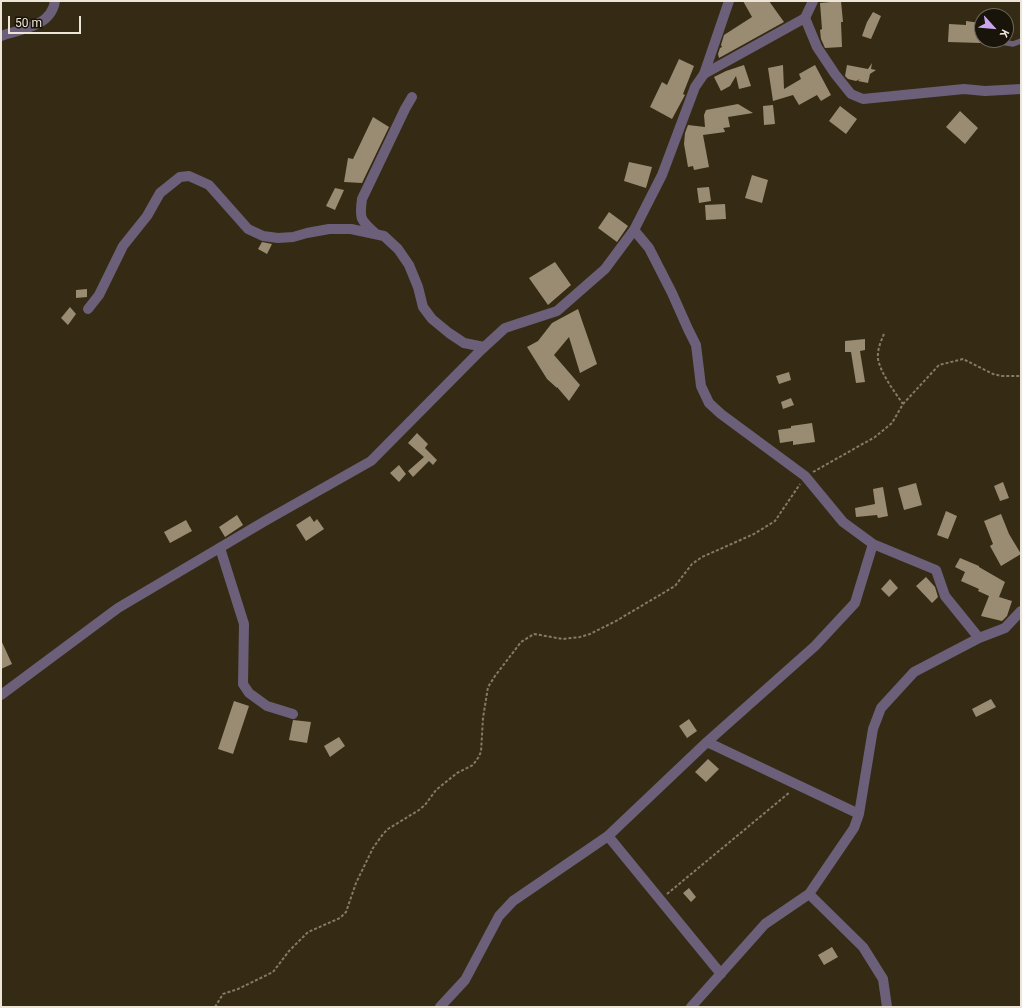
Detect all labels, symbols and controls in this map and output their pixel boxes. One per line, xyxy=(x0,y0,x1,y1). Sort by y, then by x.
scale bar xyxy=(10,8,83,34)
north arrow xyxy=(974,8,1014,48)
text: 50 m xyxy=(15,16,42,30)
text: K xyxy=(997,27,1012,39)

